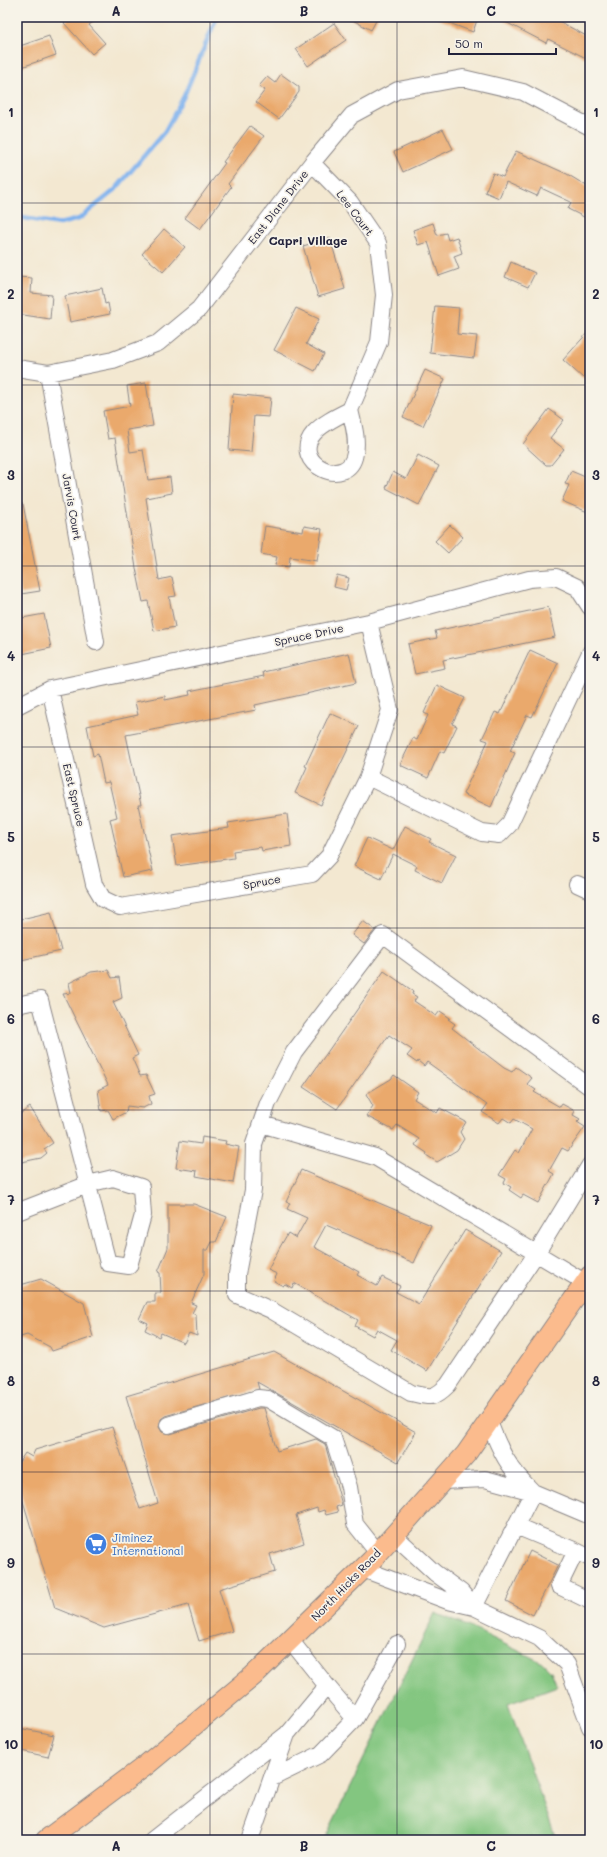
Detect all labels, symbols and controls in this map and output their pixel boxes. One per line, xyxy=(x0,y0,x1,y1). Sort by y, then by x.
text: A xyxy=(111,2,121,19)
text: B xyxy=(300,2,309,19)
text: C xyxy=(486,2,496,19)
scale bar xyxy=(449,30,556,56)
text: 50 m xyxy=(455,35,483,51)
text: 1 xyxy=(8,103,14,120)
text: 1 xyxy=(593,103,599,120)
street label: East Diane Drive xyxy=(244,166,311,247)
street label: Lee Court xyxy=(333,187,378,239)
district label: Capri Village xyxy=(269,232,347,248)
text: 2 xyxy=(7,285,15,302)
text: 2 xyxy=(592,285,600,302)
text: 3 xyxy=(7,466,15,483)
text: 3 xyxy=(592,466,600,483)
street label: Jarvis Court xyxy=(59,473,86,541)
street label: Spruce Drive xyxy=(273,620,345,649)
text: 4 xyxy=(7,647,15,664)
text: 4 xyxy=(592,647,600,664)
street label: East Spruce xyxy=(60,762,89,828)
text: 5 xyxy=(7,828,15,845)
text: 5 xyxy=(592,828,600,845)
street label: Spruce xyxy=(242,871,282,892)
text: 6 xyxy=(7,1010,15,1027)
text: 6 xyxy=(592,1010,600,1027)
text: 7 xyxy=(7,1191,15,1208)
text: 7 xyxy=(592,1191,600,1208)
text: 8 xyxy=(7,1372,15,1389)
text: 8 xyxy=(592,1372,600,1389)
place label: Jiminez International xyxy=(112,1530,183,1558)
supermarket icon: Jiminez International xyxy=(83,1531,109,1557)
street label: North Hicks Road xyxy=(307,1545,384,1624)
text: 9 xyxy=(7,1554,15,1571)
text: 9 xyxy=(592,1554,600,1571)
text: 10 xyxy=(4,1735,18,1752)
text: 10 xyxy=(589,1735,603,1752)
text: A xyxy=(111,1837,121,1854)
text: B xyxy=(300,1837,309,1854)
text: C xyxy=(486,1837,496,1854)

